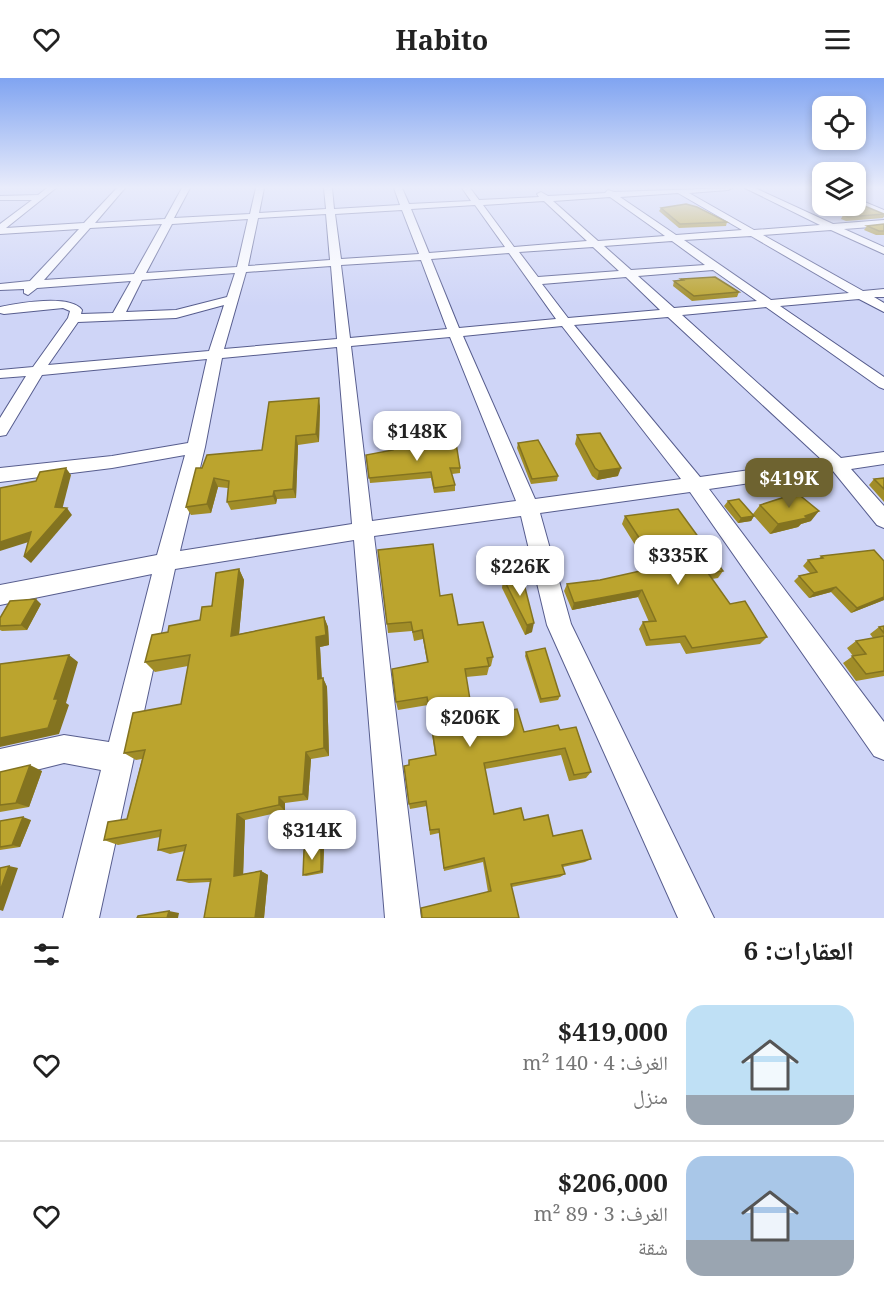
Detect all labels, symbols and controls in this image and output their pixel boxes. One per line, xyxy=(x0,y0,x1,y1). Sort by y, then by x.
text: Habito xyxy=(396,21,488,58)
icon: heart xyxy=(30,23,63,56)
icon: menu xyxy=(821,23,854,56)
map controls xyxy=(812,96,866,216)
button: locate xyxy=(812,96,866,150)
button: layers xyxy=(812,162,866,216)
pin: $148K xyxy=(375,411,459,462)
text: $148K xyxy=(387,417,447,444)
pin: $419K xyxy=(747,458,831,509)
text: $419K xyxy=(759,464,819,491)
pin: $335K xyxy=(636,535,720,586)
text: $335K xyxy=(648,541,708,568)
pin: $226K xyxy=(478,546,562,597)
text: $226K xyxy=(490,552,550,579)
pin: $206K xyxy=(428,697,512,748)
text: $206K xyxy=(440,703,500,730)
pin: $314K xyxy=(270,810,354,861)
text: $314K xyxy=(282,816,342,843)
text: العقارات: 6 xyxy=(744,932,854,968)
icon: filters xyxy=(30,938,63,971)
text: $419,000 xyxy=(558,1013,668,1049)
icon: home xyxy=(734,1029,806,1101)
icon: heart xyxy=(30,1049,63,1082)
text: الغرف: 4 · 140 m² xyxy=(523,1049,668,1076)
text: منزل xyxy=(633,1083,668,1110)
text: $206,000 xyxy=(558,1164,668,1200)
icon: home xyxy=(734,1180,806,1252)
icon: heart xyxy=(30,1200,63,1233)
text: الغرف: 3 · 89 m² xyxy=(534,1200,668,1227)
text: شقة xyxy=(638,1234,668,1261)

